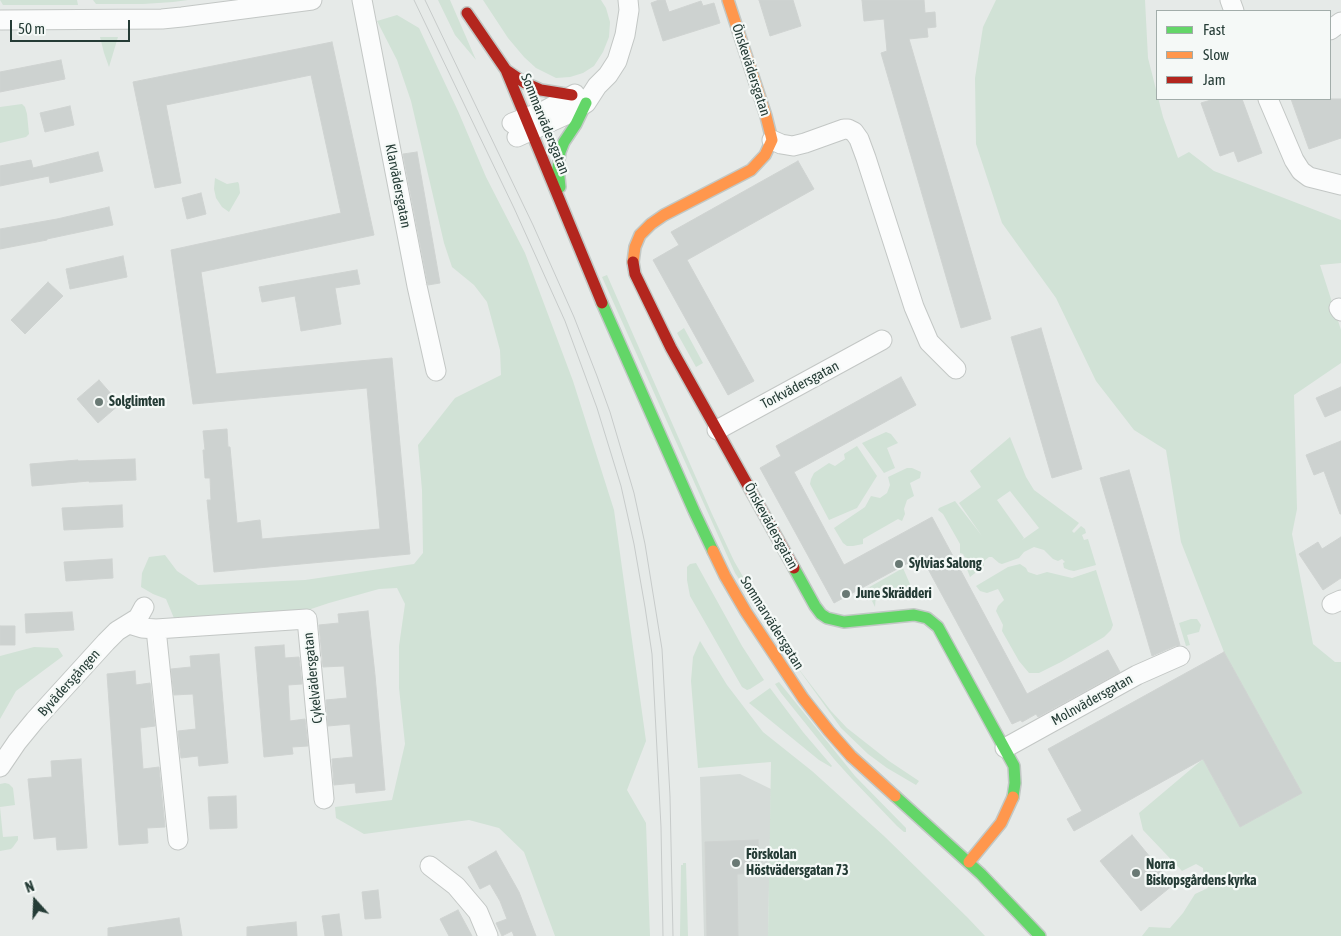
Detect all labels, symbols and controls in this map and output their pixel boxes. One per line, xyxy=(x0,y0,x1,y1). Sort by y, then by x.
scale bar xyxy=(12,10,132,42)
legend xyxy=(1156,10,1331,100)
text: 50 m xyxy=(18,20,45,37)
text: Fast xyxy=(1203,21,1225,38)
street label: Önskevädersgatan xyxy=(728,22,774,118)
text: Slow xyxy=(1203,46,1229,63)
street label: Sommarvädersgatan xyxy=(517,71,573,177)
text: Jam xyxy=(1203,71,1226,88)
street label: Klarvädersgatan xyxy=(382,143,414,229)
street label: Torkvädersgatan xyxy=(758,357,842,413)
place label: Solglimten xyxy=(109,394,165,410)
marker: Solglimten xyxy=(93,396,105,408)
street label: Önskevädersgatan xyxy=(740,480,802,572)
place label: Sylvias Salong xyxy=(909,556,982,572)
marker: Sylvias Salong xyxy=(893,558,905,570)
street label: Sommarvädersgatan xyxy=(737,573,807,673)
place label: June Skrädderi xyxy=(856,586,932,602)
marker: June Skrädderi xyxy=(840,588,852,600)
street label: Cykelvädersgatan xyxy=(300,632,326,724)
street label: Byvädersgången xyxy=(34,646,104,720)
street label: Molnvädersgatan xyxy=(1048,671,1136,729)
place label: Förskolan Höstvädersgatan 73 xyxy=(746,847,849,880)
marker: Förskolan Höstvädersgatan 73 xyxy=(730,857,742,869)
place label: Norra Biskopsgårdens kyrka xyxy=(1146,857,1257,890)
marker: Norra Biskopsgårdens kyrka xyxy=(1130,867,1142,879)
north arrow xyxy=(10,876,60,926)
text: N xyxy=(23,878,36,896)

